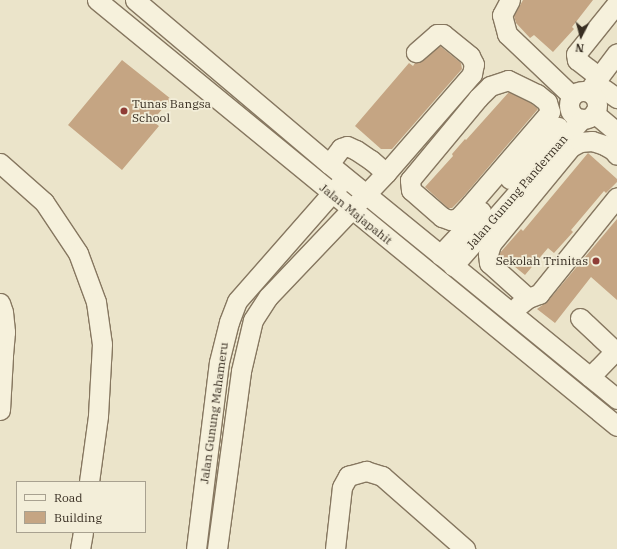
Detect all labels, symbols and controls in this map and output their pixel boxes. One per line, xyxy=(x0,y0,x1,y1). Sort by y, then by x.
north arrow xyxy=(561,16,601,56)
text: N xyxy=(575,41,585,55)
place label: Tunas Bangsa School xyxy=(132,97,211,125)
marker: Tunas Bangsa School xyxy=(119,106,129,116)
street label: Jalan Gunung Panderman xyxy=(463,132,571,252)
street label: Jalan Majapahit xyxy=(317,180,395,248)
place label: Sekolah Trinitas xyxy=(496,254,588,268)
marker: Sekolah Trinitas xyxy=(591,256,601,266)
street label: Jalan Gunung Mahameru xyxy=(197,341,231,485)
legend xyxy=(16,481,146,533)
text: Road xyxy=(54,490,83,505)
text: Building xyxy=(54,510,102,525)

